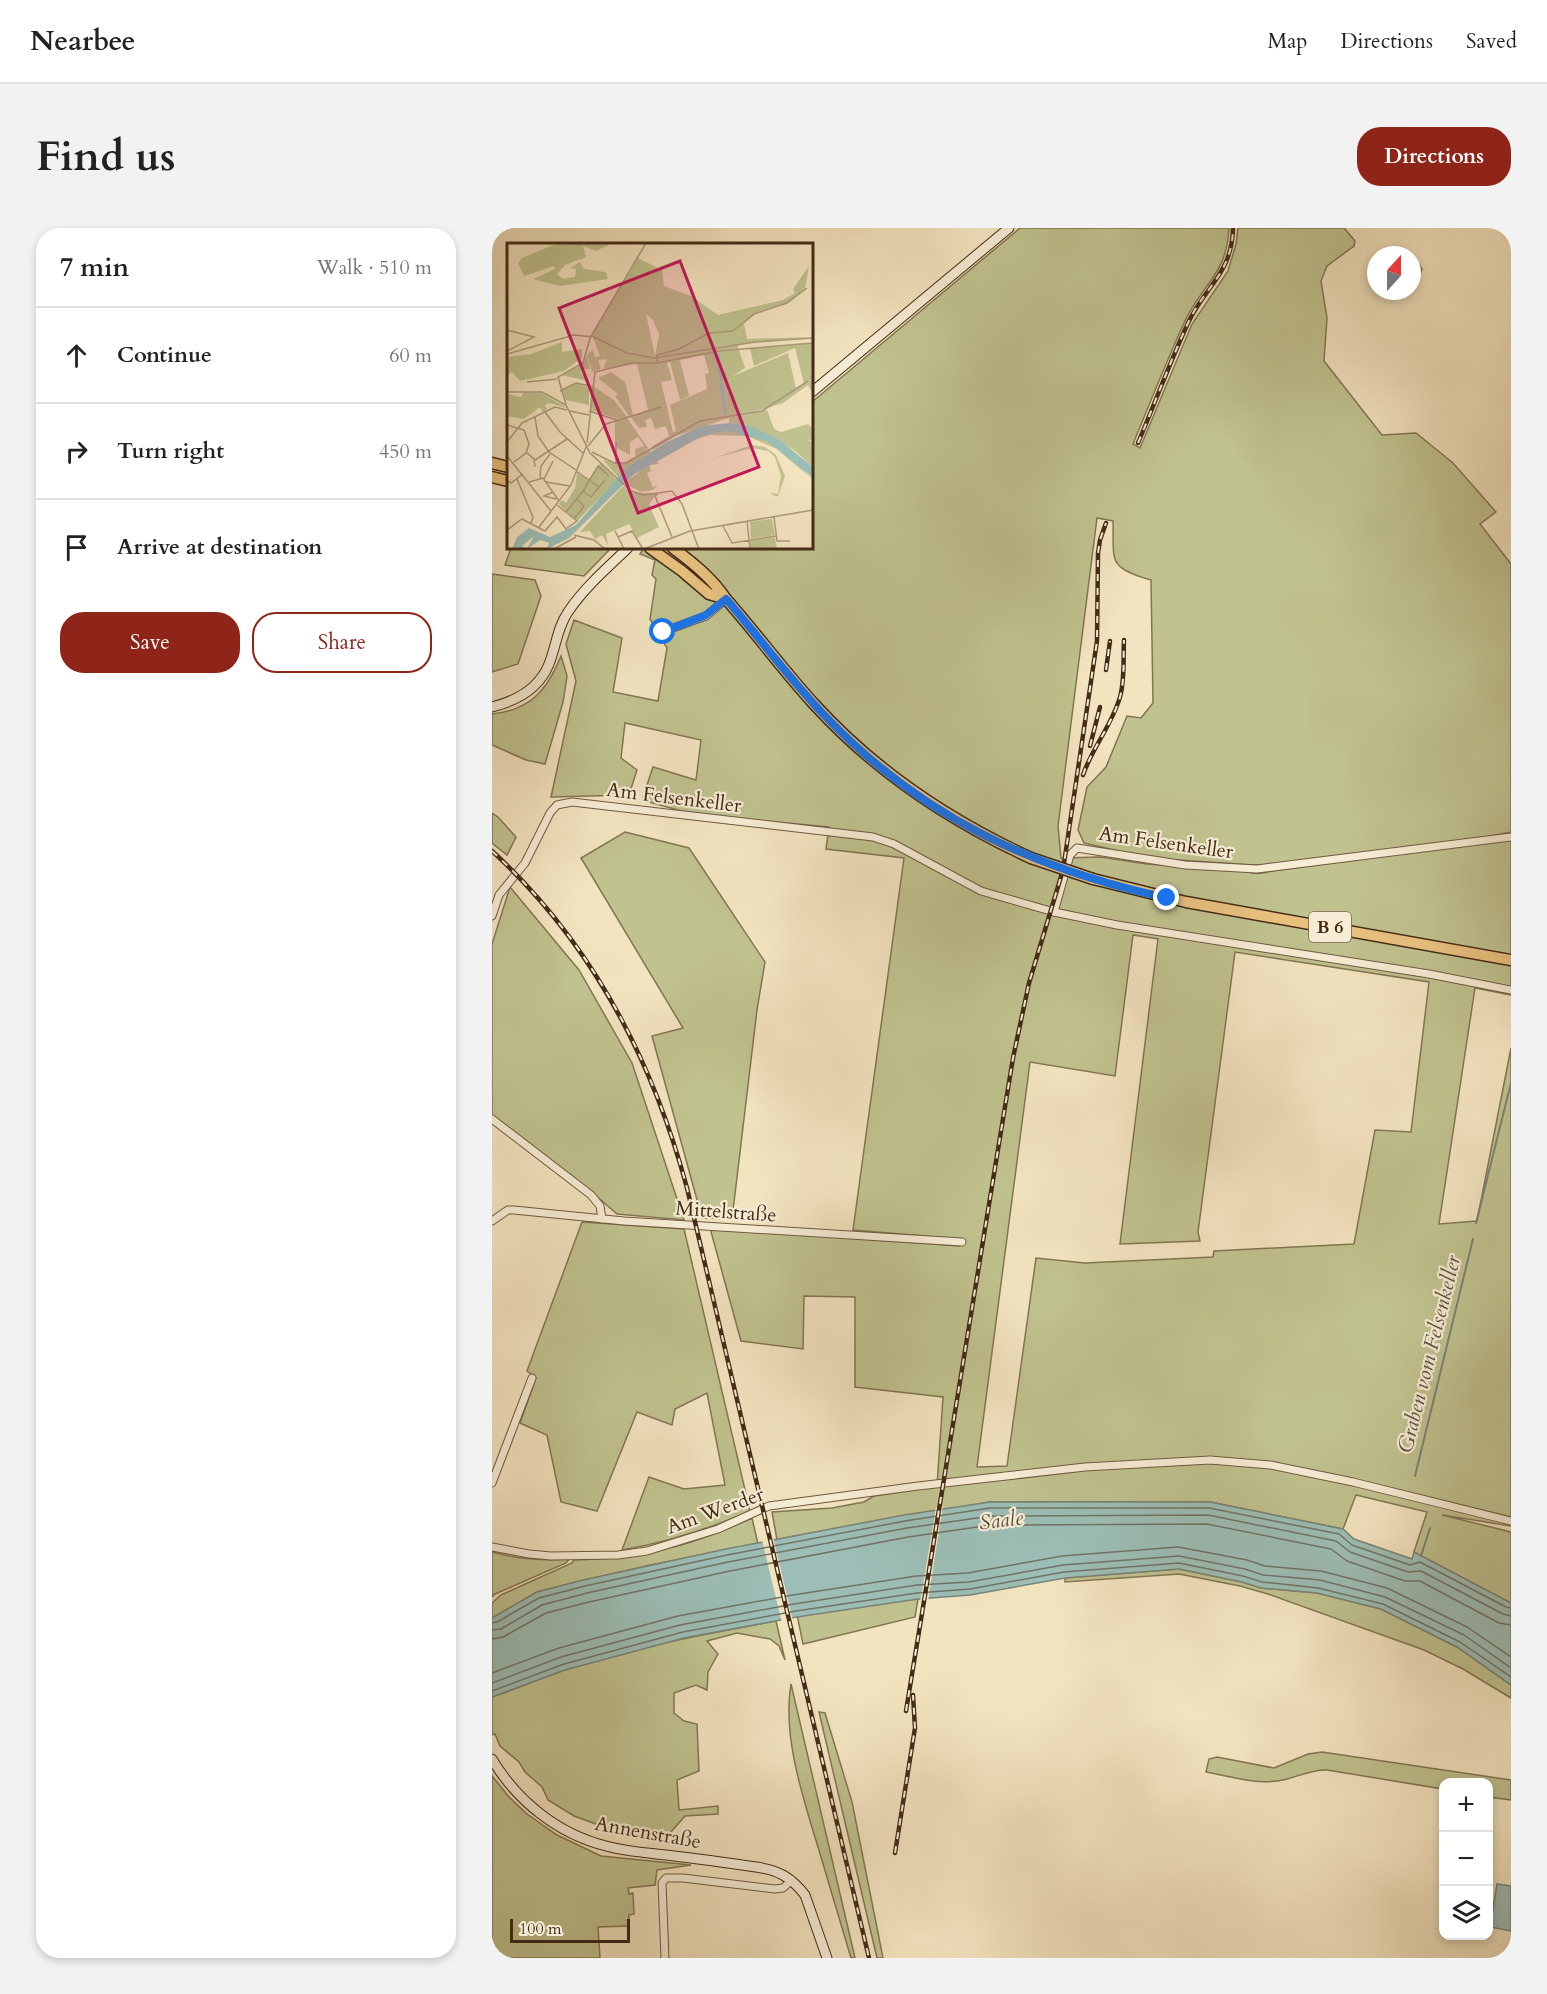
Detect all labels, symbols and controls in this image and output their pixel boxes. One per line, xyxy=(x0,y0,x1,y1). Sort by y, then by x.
text: Nearbee xyxy=(30,22,135,60)
text: Map xyxy=(1267,27,1307,56)
text: Directions xyxy=(1340,27,1433,56)
text: Saved xyxy=(1466,27,1517,56)
button: Directions xyxy=(1357,127,1511,186)
text: Find us xyxy=(36,128,176,185)
inset map xyxy=(507,243,813,549)
north arrow xyxy=(1367,246,1421,300)
text: 7 min xyxy=(60,250,129,285)
text: Walk · 510 m xyxy=(317,254,432,281)
icon: ahead xyxy=(60,339,93,372)
text: Continue xyxy=(117,340,212,370)
text: 60 m xyxy=(389,342,432,369)
icon: right xyxy=(60,435,93,468)
text: Turn right xyxy=(117,436,224,466)
text: 450 m xyxy=(379,438,432,465)
icon: arrive xyxy=(60,531,93,564)
text: Arrive at destination xyxy=(117,532,322,562)
button: Save xyxy=(60,612,240,673)
button: Share xyxy=(252,612,432,673)
route start xyxy=(649,618,675,644)
street label: Am Felsenkeller xyxy=(605,776,744,819)
street label: Am Felsenkeller xyxy=(1097,820,1236,865)
route end xyxy=(1153,884,1179,910)
road number: B 6 xyxy=(1309,912,1351,942)
street label: Mittelstraße xyxy=(675,1195,777,1228)
water label: Graben vom Felsenkeller xyxy=(1391,1251,1468,1456)
street label: Am Werder xyxy=(663,1480,768,1541)
water label: Saale xyxy=(977,1503,1026,1538)
map controls xyxy=(1439,1778,1493,1940)
button: + xyxy=(1439,1778,1493,1832)
street label: Annenstraße xyxy=(593,1810,703,1855)
button: − xyxy=(1439,1832,1493,1886)
button: layers xyxy=(1439,1886,1493,1940)
scale bar xyxy=(510,1916,630,1944)
text: 100 m xyxy=(519,1918,561,1940)

